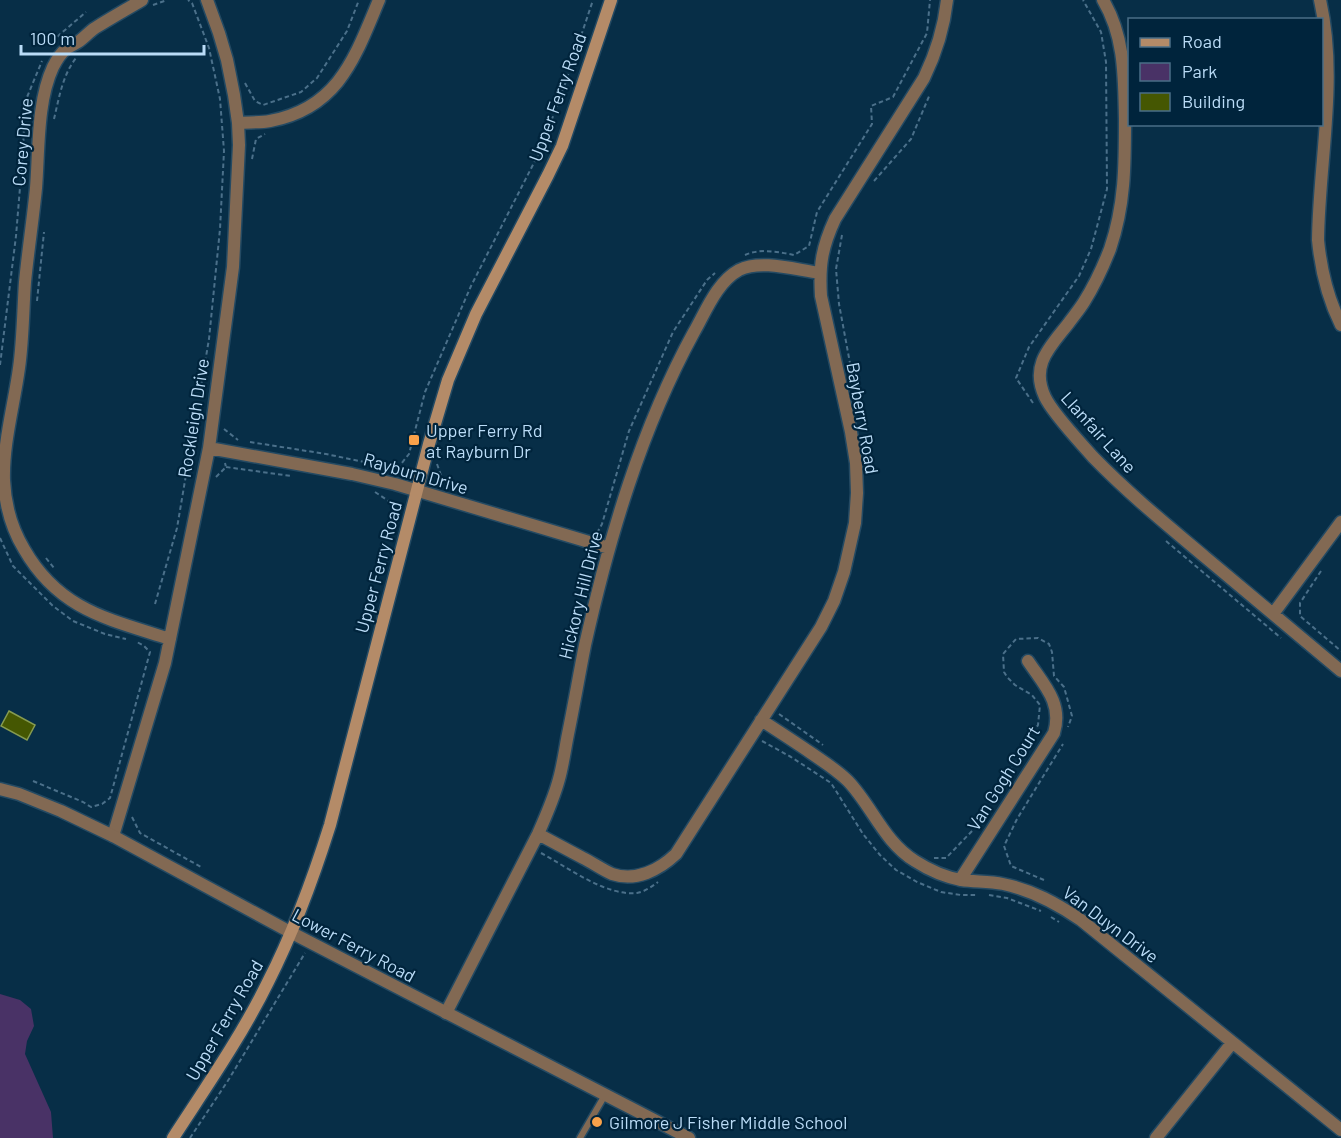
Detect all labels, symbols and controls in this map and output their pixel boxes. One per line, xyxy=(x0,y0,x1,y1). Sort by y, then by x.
scale bar xyxy=(21,18,204,56)
legend xyxy=(1128,18,1323,126)
text: 100 m xyxy=(30,27,75,49)
street label: Upper Ferry Road xyxy=(523,30,591,164)
text: Road xyxy=(1182,30,1222,52)
text: Park xyxy=(1182,60,1217,82)
text: Building xyxy=(1182,90,1245,112)
street label: Corey Drive xyxy=(7,97,37,187)
street label: Rockleigh Drive xyxy=(173,357,213,479)
street label: Bayberry Road xyxy=(842,360,884,476)
street label: Llanfair Lane xyxy=(1057,387,1141,477)
place label: Upper Ferry Rd at Rayburn Dr xyxy=(426,419,543,462)
marker: Upper Ferry Rd at Rayburn Dr xyxy=(407,433,421,447)
street label: Rayburn Drive xyxy=(361,448,471,498)
street label: Upper Ferry Road xyxy=(350,499,406,635)
street label: Hickory Hill Drive xyxy=(553,529,607,661)
street label: Van Gogh Court xyxy=(962,721,1044,835)
street label: Van Duyn Drive xyxy=(1059,881,1163,967)
street label: Lower Ferry Road xyxy=(289,903,419,987)
street label: Upper Ferry Road xyxy=(181,956,267,1084)
place label: Gilmore J Fisher Middle School xyxy=(609,1111,847,1133)
marker: Gilmore J Fisher Middle School xyxy=(590,1115,604,1129)

